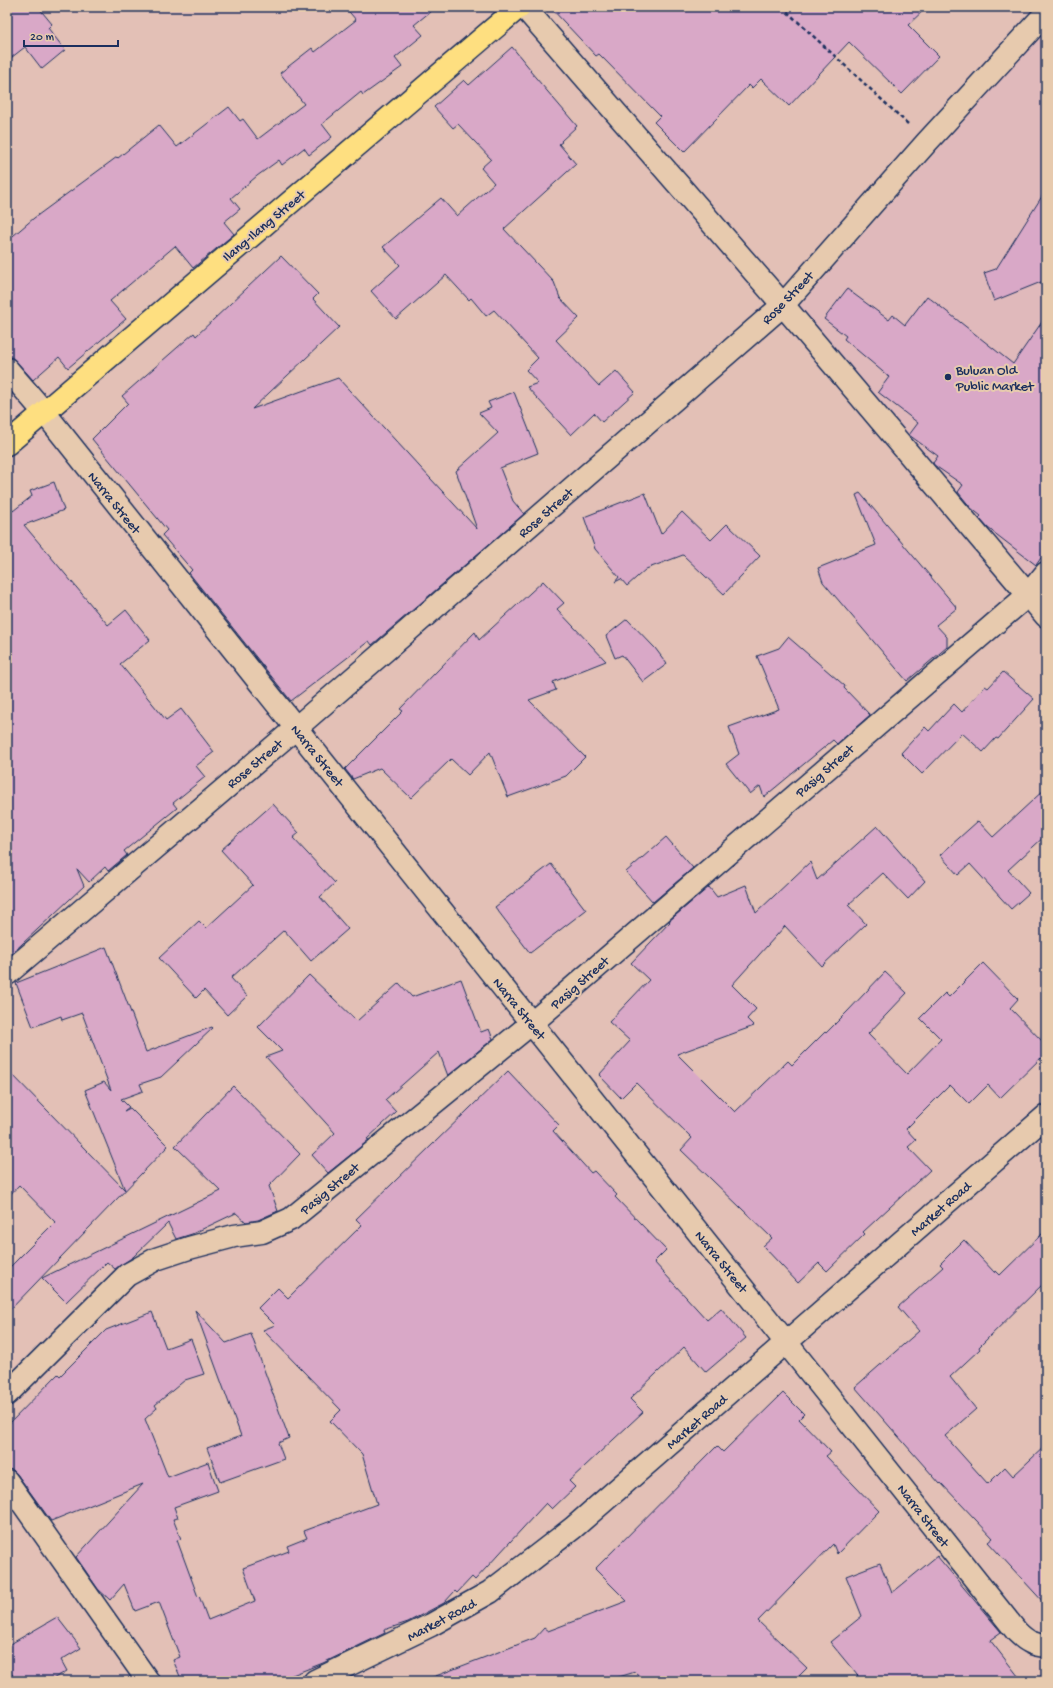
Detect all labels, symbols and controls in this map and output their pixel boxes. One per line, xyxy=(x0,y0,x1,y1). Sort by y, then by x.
scale bar xyxy=(24,22,118,48)
text: 20 m xyxy=(30,31,55,45)
street label: Ilang-Ilang Street xyxy=(220,187,310,266)
street label: Rose Street xyxy=(759,268,819,329)
place label: Buluan Old Public Market xyxy=(955,363,1035,396)
marker: Buluan Old Public Market xyxy=(943,372,953,382)
street label: Narra Street xyxy=(83,469,144,539)
street label: Rose Street xyxy=(516,484,579,542)
street label: Narra Street xyxy=(286,722,347,792)
street label: Rose Street xyxy=(224,736,288,793)
street label: Pasig Street xyxy=(792,741,859,803)
street label: Pasig Street xyxy=(547,953,614,1015)
street label: Narra Street xyxy=(488,975,549,1045)
street label: Pasig Street xyxy=(297,1159,365,1220)
street label: Market Road xyxy=(908,1178,977,1241)
street label: Narra Street xyxy=(690,1228,751,1298)
street label: Market Road xyxy=(664,1391,733,1454)
street label: Narra Street xyxy=(892,1482,953,1552)
street label: Market Road xyxy=(405,1595,481,1646)

